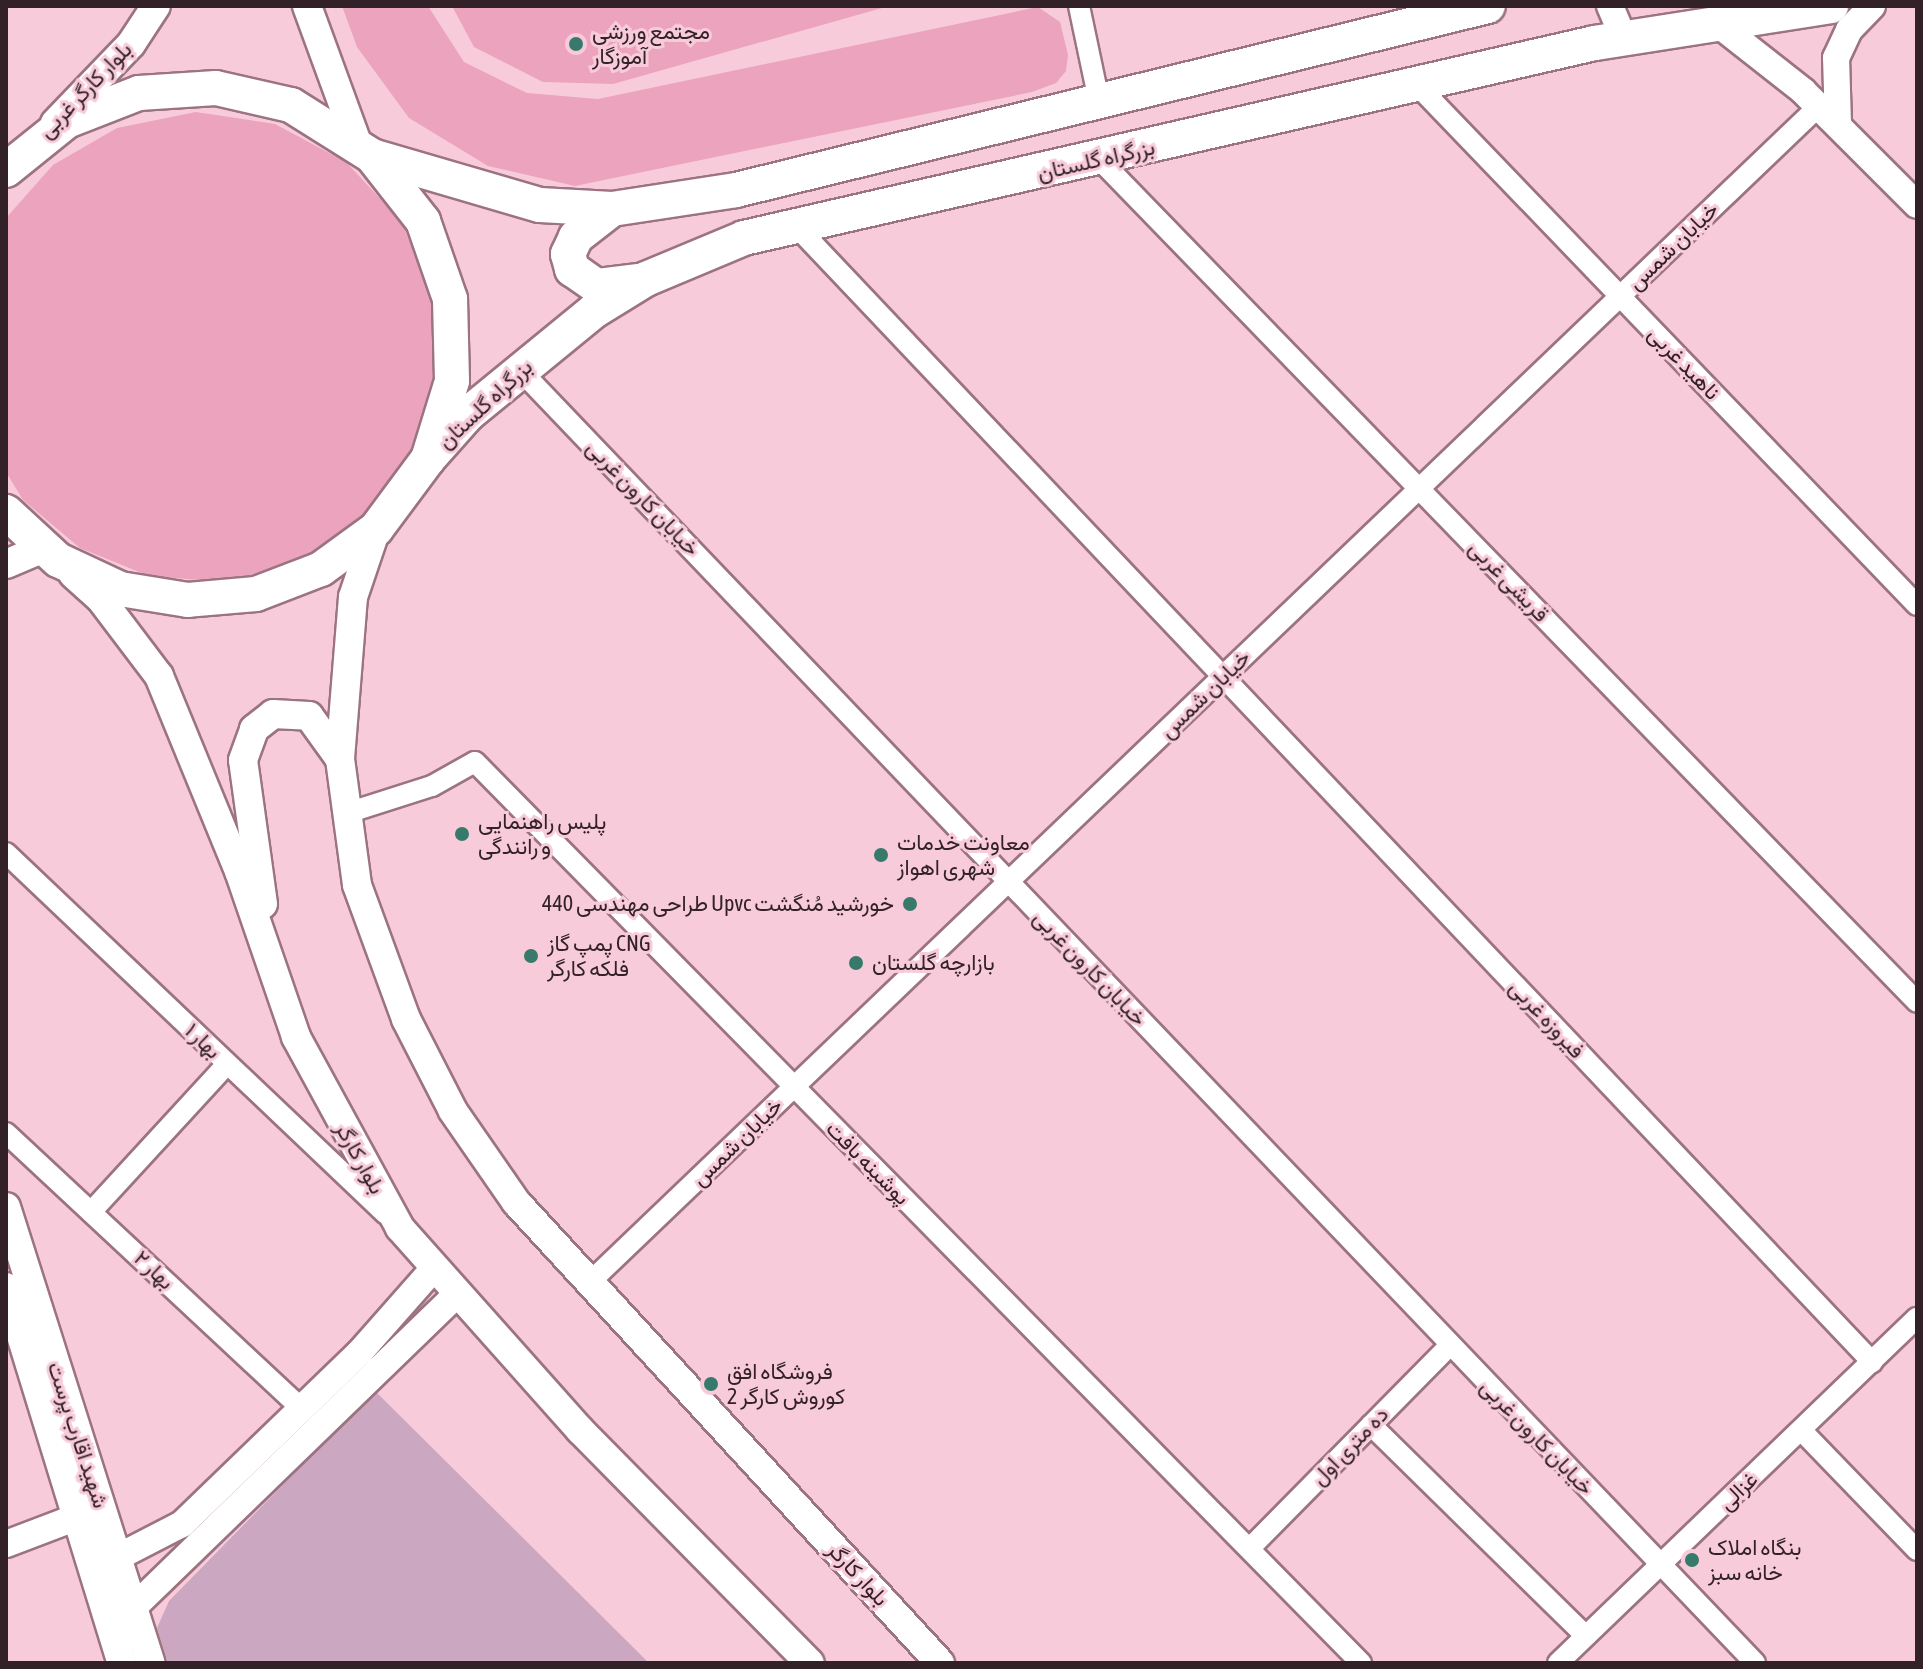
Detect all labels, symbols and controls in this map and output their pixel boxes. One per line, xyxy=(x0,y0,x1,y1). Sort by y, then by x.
place label: مجتمع ورزشی آموزگار xyxy=(592,18,710,70)
marker: مجتمع ورزشی آموزگار xyxy=(567,35,585,53)
street label: بلوار کارگر غربی xyxy=(33,36,137,144)
street label: بزرگراه گلستان xyxy=(1035,134,1157,186)
street label: خیابان شمس xyxy=(1622,196,1724,296)
street label: ناهید غربی xyxy=(1642,321,1726,405)
street label: بزرگراه گلستان xyxy=(432,354,538,454)
street label: خیابان کارون غربی xyxy=(581,434,705,562)
street label: قریشی غربی xyxy=(1464,535,1554,627)
street label: خیابان شمس xyxy=(1154,644,1256,744)
place label: پلیس راهنمایی و رانندگی xyxy=(478,808,606,860)
marker: پلیس راهنمایی و رانندگی xyxy=(453,825,471,843)
place label: معاونت خدمات شهری اهواز xyxy=(897,829,1030,880)
marker: معاونت خدمات شهری اهواز xyxy=(872,846,890,864)
place label: طراحی مهندسی 440 Upvc خورشید مُنگشت xyxy=(542,891,894,917)
marker: طراحی مهندسی 440 Upvc خورشید مُنگشت xyxy=(901,895,919,913)
street label: خیابان کارون غربی xyxy=(1028,904,1152,1032)
place label: پمپ گاز CNG فلکه کارگر xyxy=(547,930,651,982)
marker: پمپ گاز CNG فلکه کارگر xyxy=(522,947,540,965)
place label: بازارچه گلستان xyxy=(872,950,995,976)
marker: بازارچه گلستان xyxy=(847,954,865,972)
street label: فیروزه غربی xyxy=(1504,974,1590,1064)
street label: بهار ۱ xyxy=(179,1018,227,1064)
street label: خیابان شمس xyxy=(686,1092,788,1192)
street label: پوشینه بافت xyxy=(821,1116,915,1210)
street label: بلوار کارگر xyxy=(330,1117,390,1199)
street label: بهار ۲ xyxy=(128,1245,180,1295)
place label: فروشگاه افق کوروش کارگر 2 xyxy=(727,1358,845,1410)
street label: شهید اقارب پرست xyxy=(42,1359,114,1511)
street label: خیابان کارون غربی xyxy=(1475,1373,1599,1501)
marker: فروشگاه افق کوروش کارگر 2 xyxy=(702,1375,720,1393)
street label: ده متری اول xyxy=(1306,1401,1394,1491)
street label: غزالی xyxy=(1713,1466,1763,1516)
place label: بنگاه املاک خانه سبز xyxy=(1708,1534,1802,1586)
street label: بلوار کارگر xyxy=(822,1536,894,1612)
marker: بنگاه املاک خانه سبز xyxy=(1683,1551,1701,1569)

